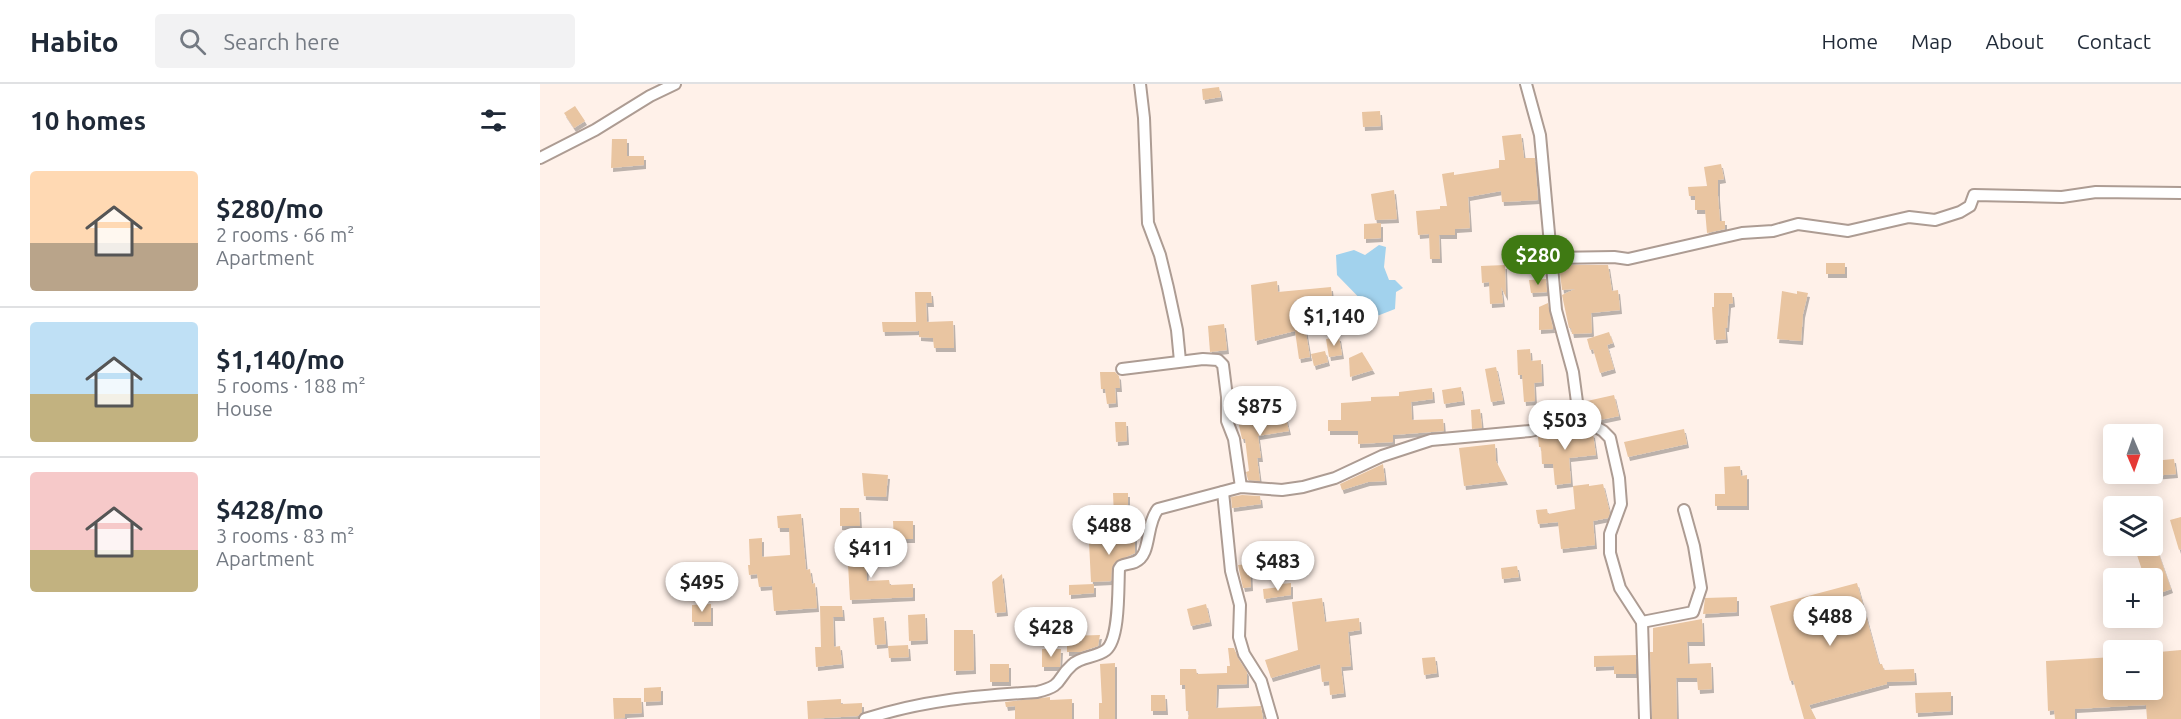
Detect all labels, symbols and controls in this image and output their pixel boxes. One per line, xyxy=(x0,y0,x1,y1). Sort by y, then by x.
search box xyxy=(155,14,575,68)
icon: search xyxy=(176,25,209,58)
text: Habito xyxy=(30,26,119,57)
text: Search here xyxy=(224,29,340,54)
text: Home xyxy=(1821,29,1878,53)
text: Map xyxy=(1911,29,1952,53)
text: About xyxy=(1985,29,2044,53)
text: Contact xyxy=(2077,29,2151,53)
icon: filters xyxy=(477,104,510,137)
text: 10 homes xyxy=(30,106,146,135)
text: $280/mo xyxy=(216,194,324,223)
icon: home xyxy=(78,195,150,267)
text: 2 rooms · 66 m² xyxy=(216,223,354,246)
pin: $280 xyxy=(1502,235,1574,286)
text: $280 xyxy=(1515,243,1561,266)
text: Apartment xyxy=(216,246,314,269)
pin: $1,140 xyxy=(1285,296,1383,347)
text: $1,140 xyxy=(1303,304,1365,327)
text: $1,140/mo xyxy=(216,345,345,374)
icon: home xyxy=(78,346,150,418)
text: 5 rooms · 188 m² xyxy=(216,374,366,397)
pin: $875 xyxy=(1224,386,1296,437)
text: $875 xyxy=(1237,394,1283,417)
text: House xyxy=(216,397,273,420)
pin: $503 xyxy=(1529,400,1601,451)
text: $503 xyxy=(1542,408,1588,431)
north arrow xyxy=(2103,424,2163,484)
map controls xyxy=(2103,424,2163,700)
text: $428/mo xyxy=(216,495,324,524)
icon: home xyxy=(78,496,150,568)
button: layers xyxy=(2103,496,2163,556)
pin: $488 xyxy=(1073,505,1145,556)
text: $488 xyxy=(1086,513,1132,536)
text: 3 rooms · 83 m² xyxy=(216,524,354,547)
pin: $411 xyxy=(835,528,907,579)
text: $411 xyxy=(848,536,894,559)
pin: $483 xyxy=(1242,541,1314,592)
text: Apartment xyxy=(216,547,314,570)
text: $483 xyxy=(1255,549,1301,572)
pin: $495 xyxy=(666,562,738,613)
button: + xyxy=(2103,568,2163,628)
text: $495 xyxy=(679,570,725,593)
pin: $488 xyxy=(1794,596,1866,647)
text: $488 xyxy=(1807,604,1853,627)
pin: $428 xyxy=(1015,607,1087,658)
text: $428 xyxy=(1028,615,1074,638)
button: − xyxy=(2103,640,2163,700)

